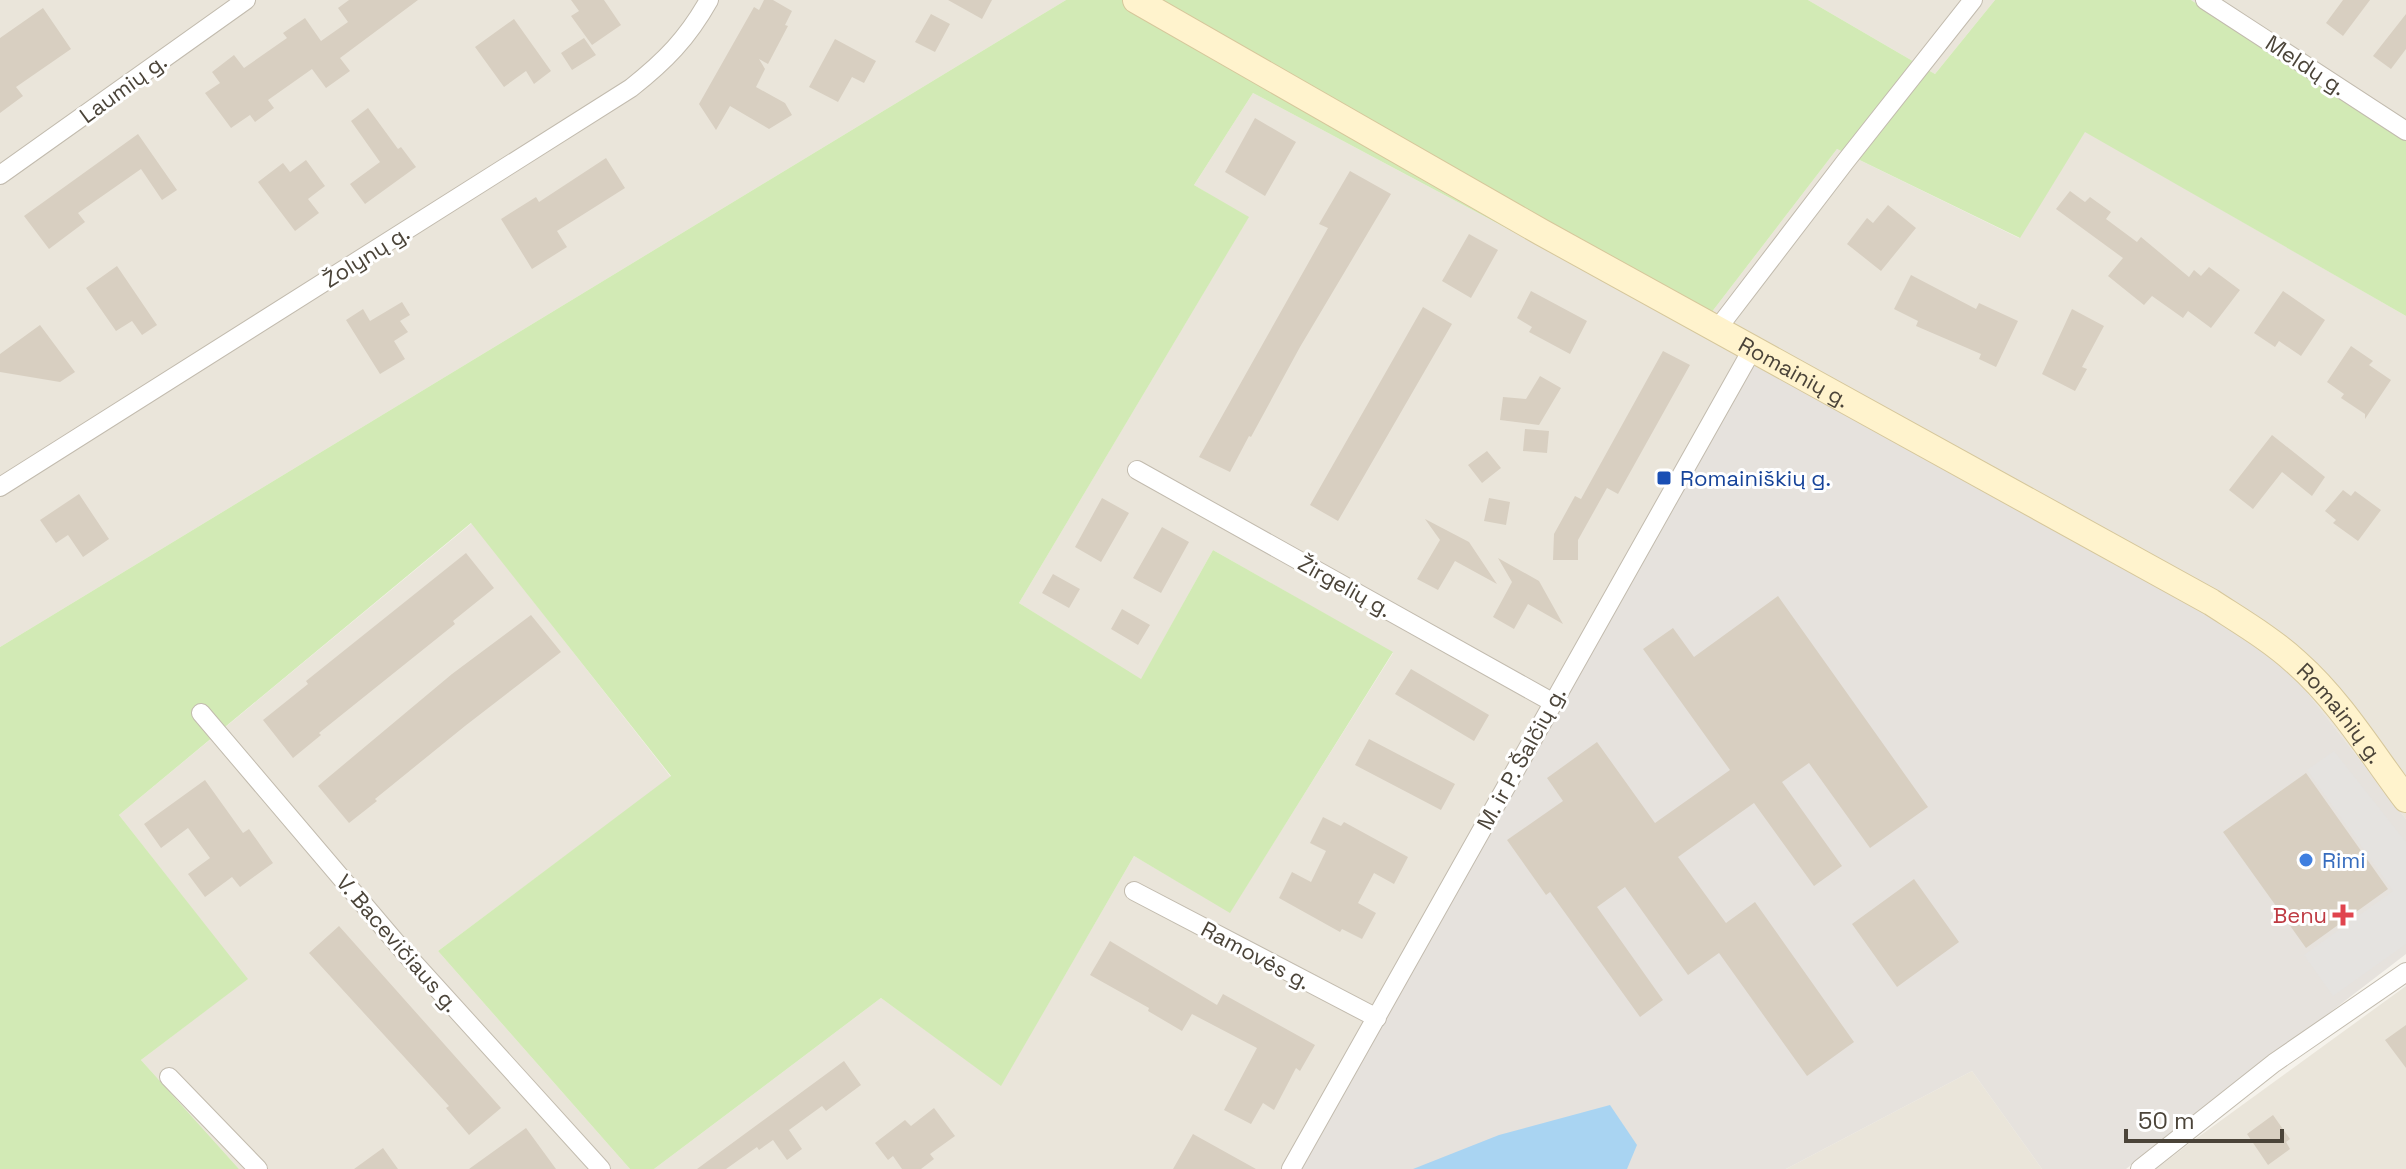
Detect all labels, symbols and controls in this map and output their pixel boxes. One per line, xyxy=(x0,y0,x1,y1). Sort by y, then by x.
street label: Meldų g. xyxy=(2260,29,2352,101)
street label: Laumių g. xyxy=(74,47,172,129)
street label: Žolynų g. xyxy=(317,218,415,294)
street label: Romainių g. xyxy=(1734,330,1854,414)
place label: Romainiškių g. xyxy=(1680,464,1831,492)
marker: Romainiškių g. xyxy=(1655,469,1673,487)
street label: Žirgelių g. xyxy=(1293,549,1397,623)
street label: Romainių g. xyxy=(2291,656,2390,769)
street label: M. ir P. Šalčių g. xyxy=(1470,682,1572,834)
place label: Rimi xyxy=(2322,846,2366,874)
marker: Rimi xyxy=(2297,851,2315,869)
street label: V. Bacevičiaus g. xyxy=(330,868,466,1018)
place label: Benu xyxy=(2273,901,2327,929)
marker: Benu xyxy=(2334,906,2352,924)
street label: Ramovės g. xyxy=(1196,914,1316,996)
scale bar xyxy=(2126,1093,2282,1143)
text: 50 m xyxy=(2138,1105,2195,1136)

